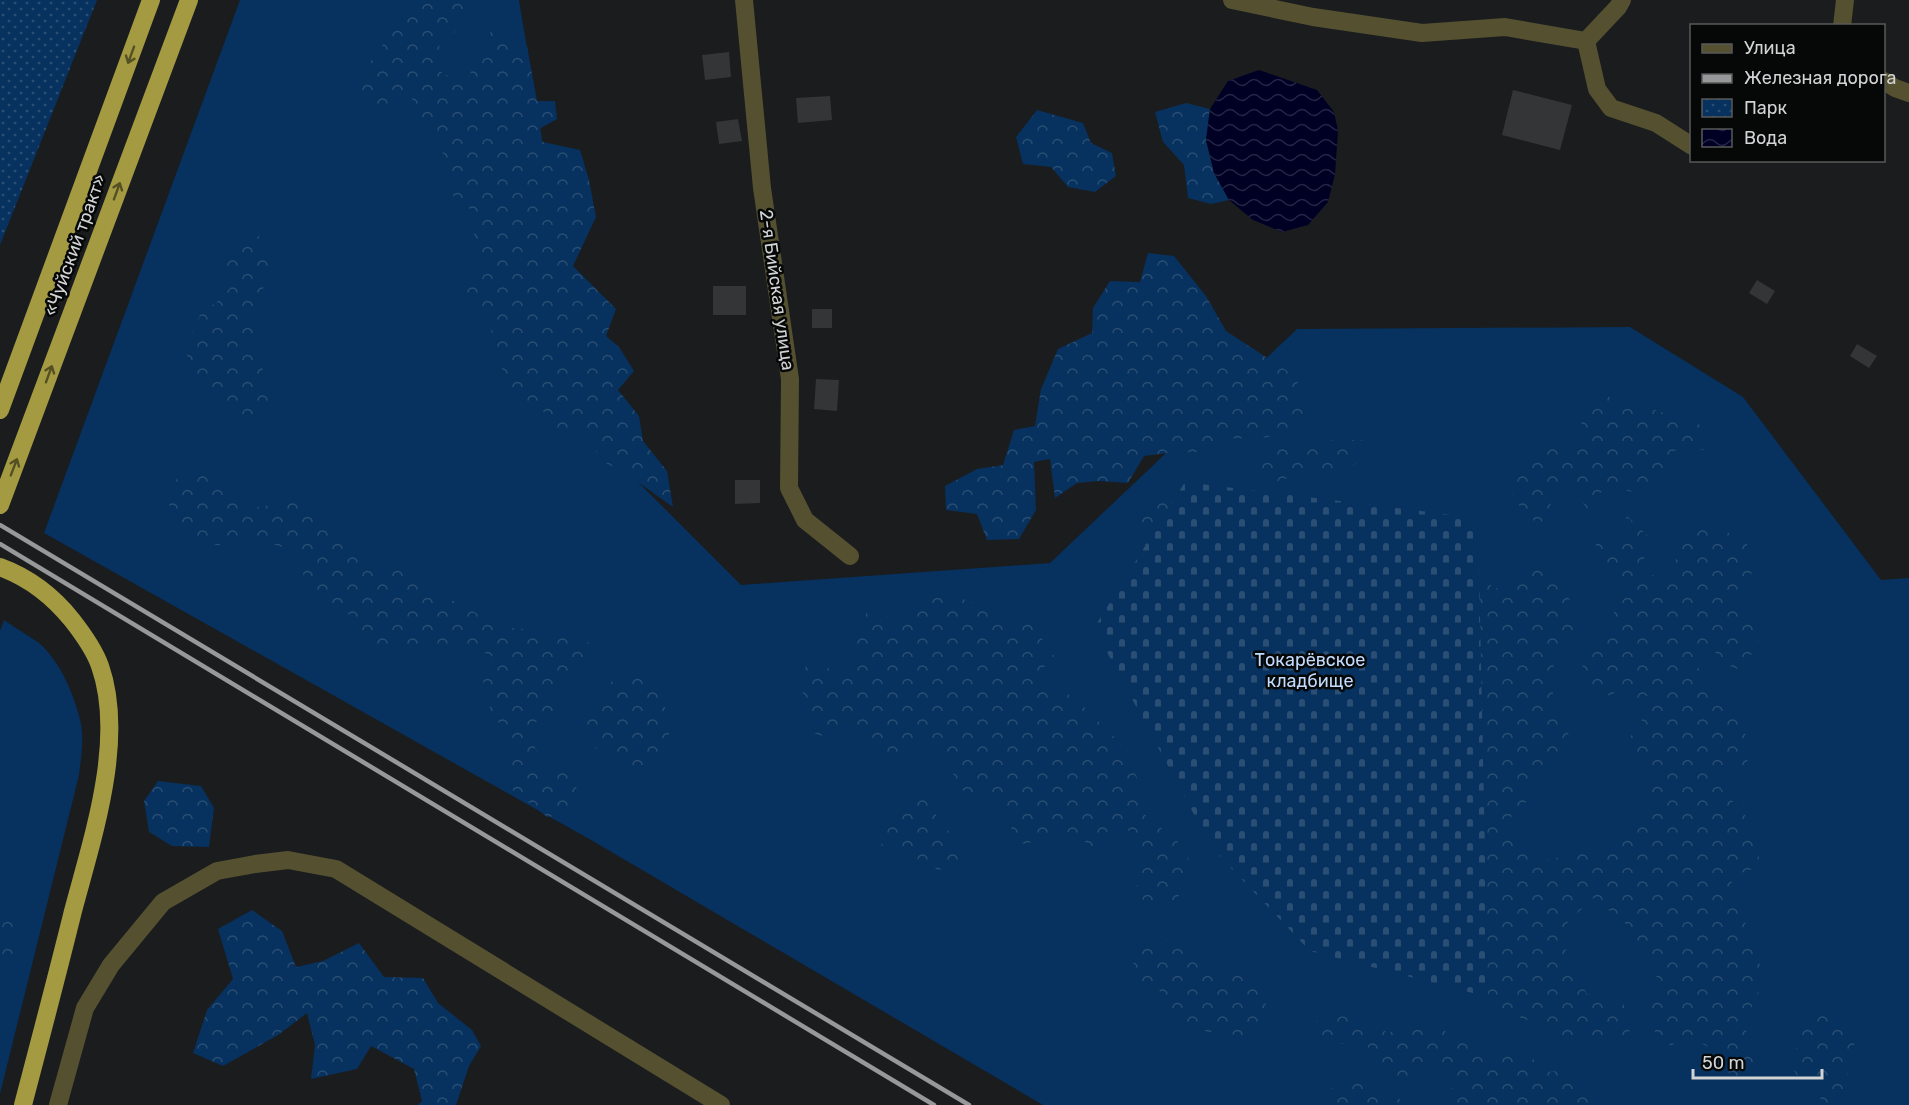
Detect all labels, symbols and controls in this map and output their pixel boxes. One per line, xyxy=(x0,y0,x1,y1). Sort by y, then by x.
legend xyxy=(1690,24,1885,162)
text: Улица xyxy=(1744,37,1796,59)
one-way arrow xyxy=(124,45,135,64)
text: Железная дорога xyxy=(1744,67,1897,89)
text: Парк xyxy=(1744,97,1788,119)
text: Вода xyxy=(1744,127,1787,149)
street label: «Чуйский тракт» xyxy=(39,171,111,319)
one-way arrow xyxy=(113,182,124,201)
street label: 2-я Бийская улица xyxy=(755,208,799,372)
one-way arrow xyxy=(45,365,56,384)
one-way arrow xyxy=(10,458,21,476)
park label: Токарёвское кладбище xyxy=(1255,649,1365,692)
scale bar xyxy=(1693,1042,1822,1080)
text: 50 m xyxy=(1702,1052,1745,1074)

